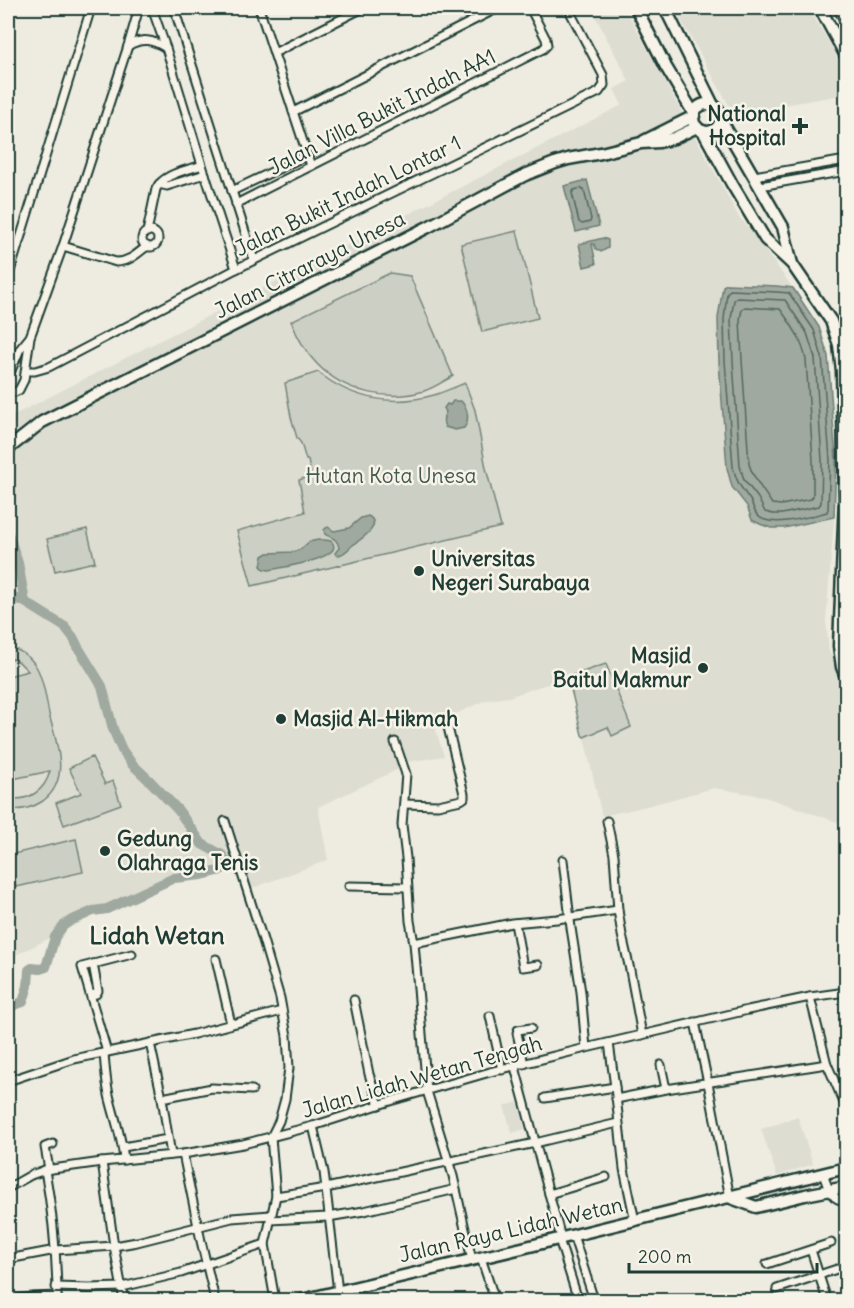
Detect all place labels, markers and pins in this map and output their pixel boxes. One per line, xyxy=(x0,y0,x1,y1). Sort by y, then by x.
place label: National Hospital xyxy=(707,100,786,151)
marker: National Hospital xyxy=(791,117,809,135)
place label: Universitas Negeri Surabaya xyxy=(431,545,590,596)
marker: Universitas Negeri Surabaya xyxy=(412,564,426,578)
place label: Masjid Baitul Makmur xyxy=(553,642,692,693)
marker: Masjid Baitul Makmur xyxy=(696,661,710,675)
place label: Masjid Al-Hikmah xyxy=(293,705,458,732)
marker: Masjid Al-Hikmah xyxy=(274,712,288,726)
place label: Gedung Olahraga Tenis xyxy=(117,825,259,876)
marker: Gedung Olahraga Tenis xyxy=(98,844,112,858)

